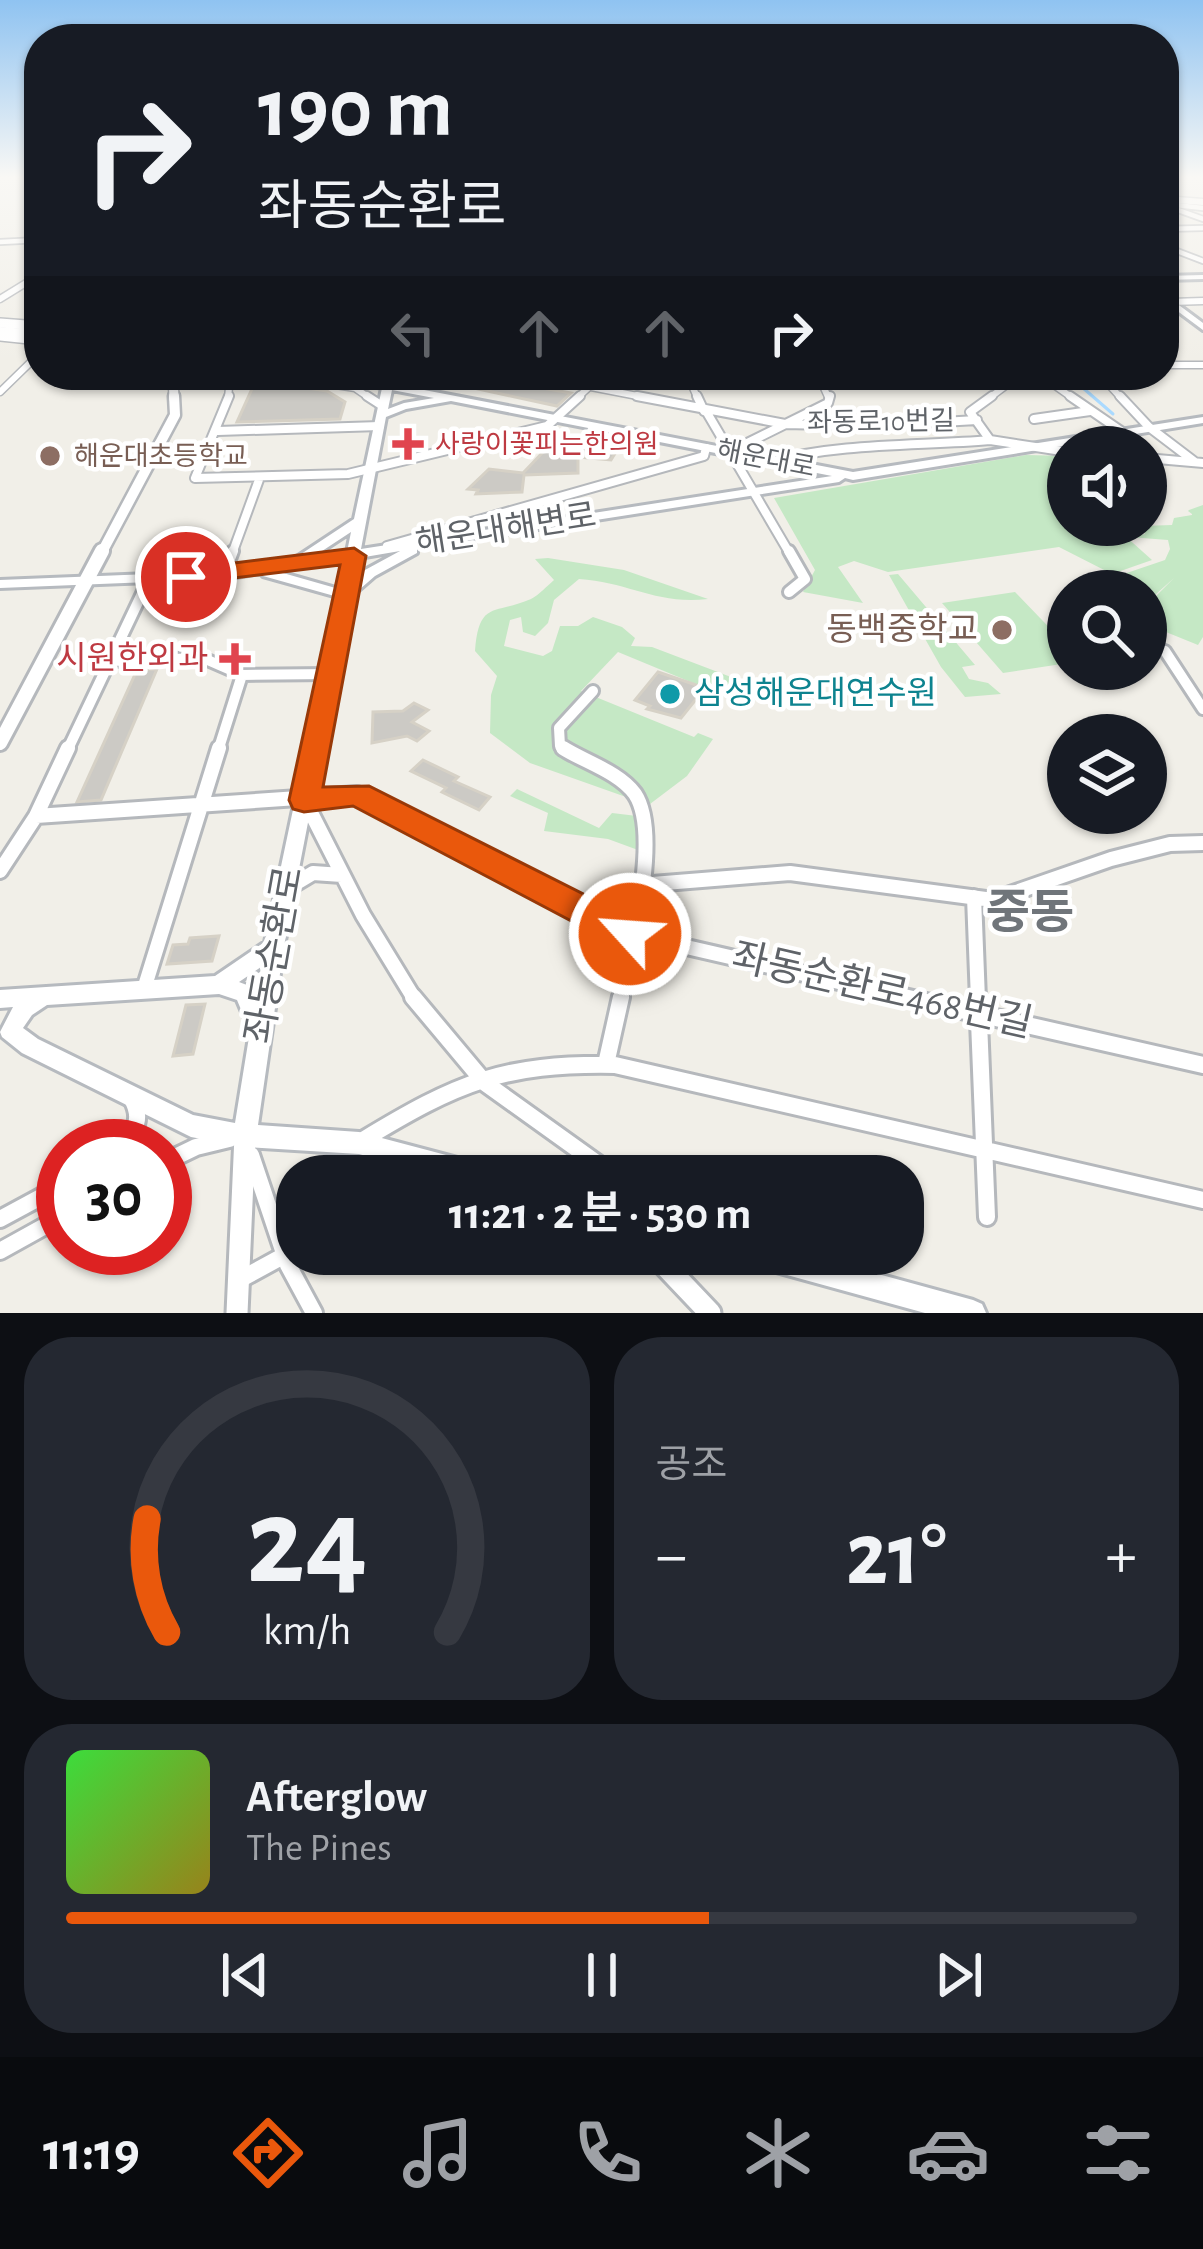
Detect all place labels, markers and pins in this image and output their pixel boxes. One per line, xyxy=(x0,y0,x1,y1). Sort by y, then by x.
marker: 사랑이꽃피는한의원 xyxy=(392,428,424,460)
place label: 사랑이꽃피는한의원 xyxy=(435,430,659,458)
place label: 해운대초등학교 xyxy=(74,442,248,470)
marker: 해운대초등학교 xyxy=(37,443,63,469)
pin xyxy=(135,526,237,628)
place label: 동백중학교 xyxy=(826,612,978,647)
marker: 동백중학교 xyxy=(989,617,1015,643)
place label: 시원한외과 xyxy=(56,641,208,676)
marker: 시원한외과 xyxy=(219,643,251,675)
place label: 삼성해운대연수원 xyxy=(694,676,937,711)
marker: 삼성해운대연수원 xyxy=(657,681,683,707)

